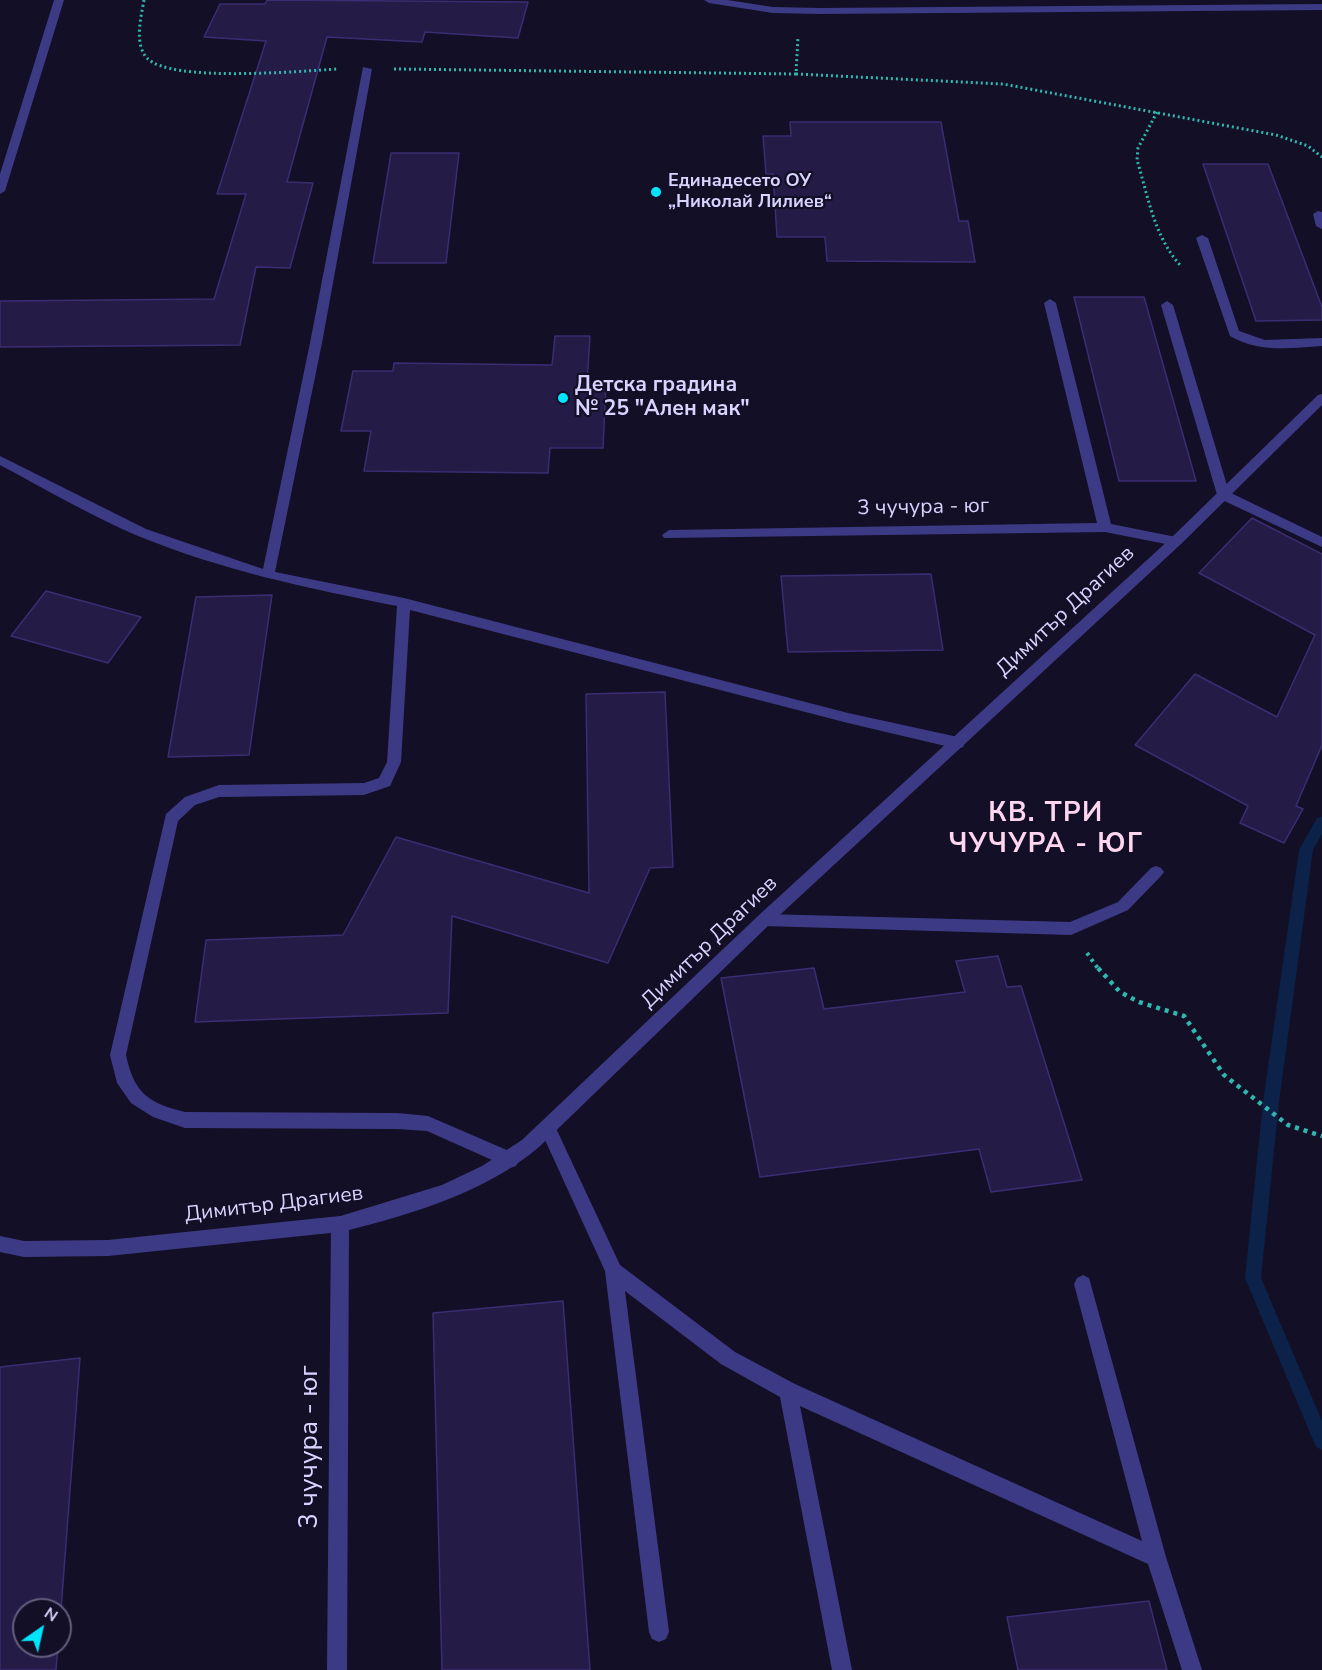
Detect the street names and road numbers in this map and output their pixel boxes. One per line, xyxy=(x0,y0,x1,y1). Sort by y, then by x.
street label: 3 чучура - юг xyxy=(857,494,989,522)
street label: Димитър Драгиев xyxy=(992,542,1140,682)
street label: Димитър Драгиев xyxy=(637,872,783,1014)
street label: Димитър Драгиев xyxy=(183,1182,365,1228)
street label: 3 чучура - юг xyxy=(295,1365,327,1529)

